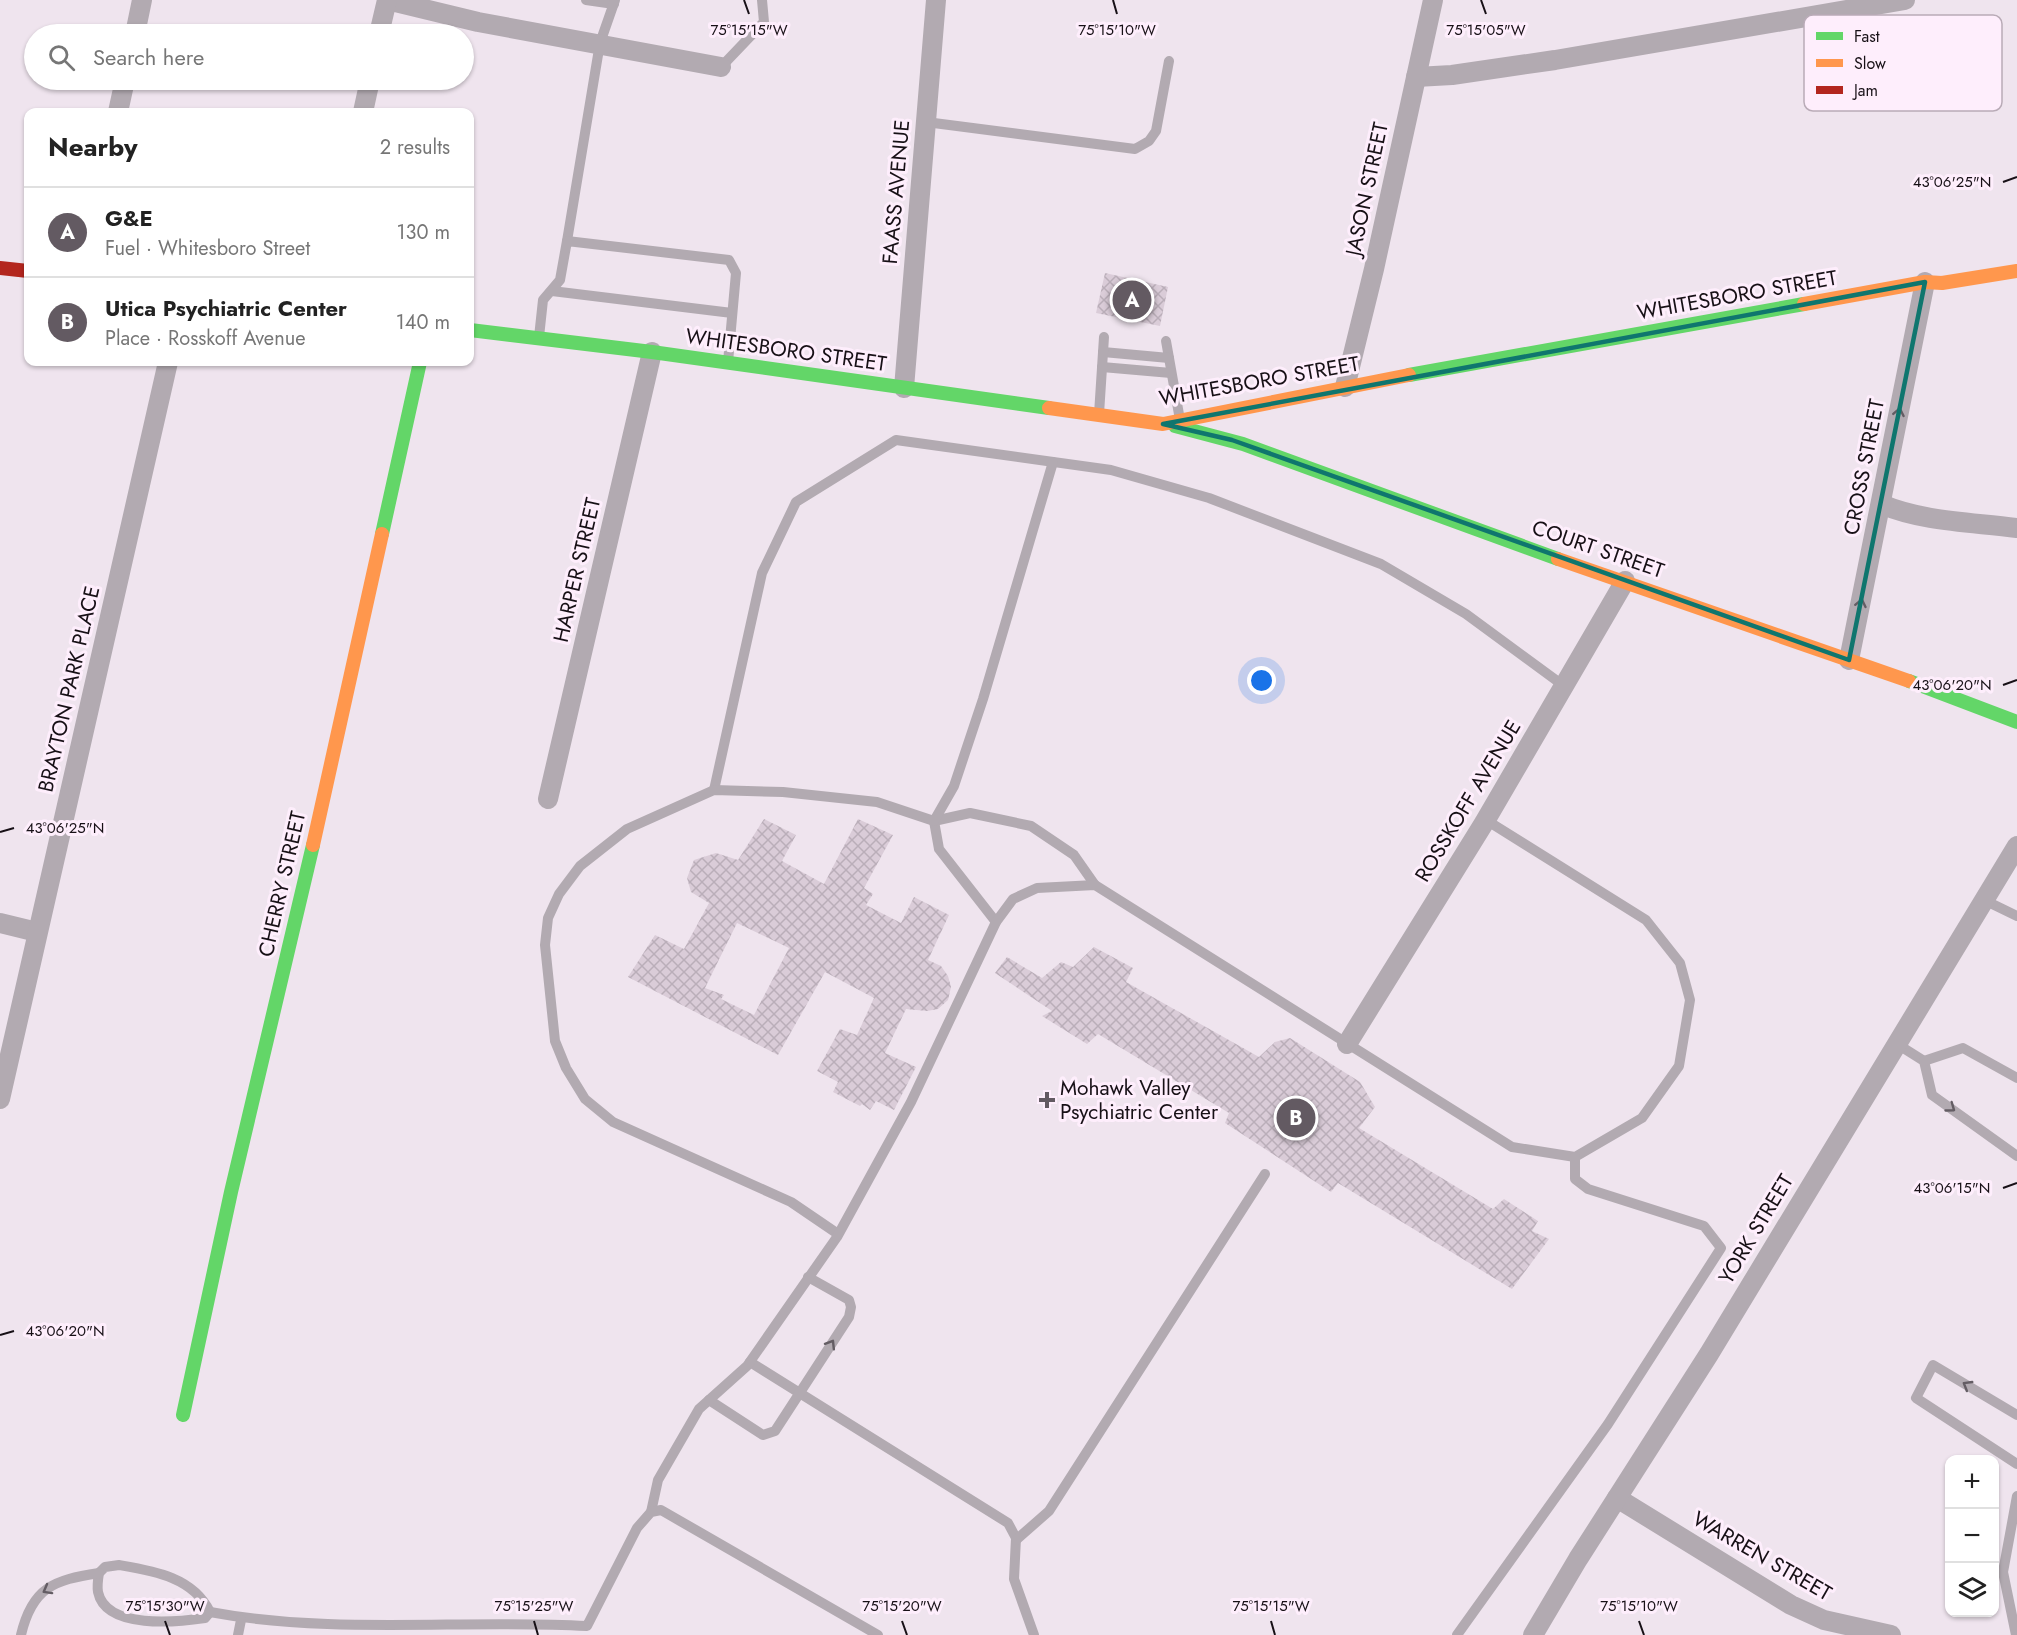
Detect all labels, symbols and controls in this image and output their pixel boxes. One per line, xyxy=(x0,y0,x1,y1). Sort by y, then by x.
legend xyxy=(1804,15,2002,111)
text: 75°15'15"W xyxy=(710,19,788,41)
text: 75°15'10"W xyxy=(1078,19,1156,41)
text: 75°15'05"W xyxy=(1446,19,1526,41)
search box xyxy=(24,24,474,90)
text: Fast xyxy=(1854,25,1880,48)
icon: search xyxy=(45,41,78,74)
text: Search here xyxy=(93,41,204,73)
text: Slow xyxy=(1854,52,1886,75)
text: Jam xyxy=(1852,79,1878,102)
street label: FAASS AVENUE xyxy=(875,119,917,265)
street label: JASON STREET xyxy=(1338,119,1396,261)
text: Nearby xyxy=(48,128,137,166)
text: 2 results xyxy=(380,133,450,162)
text: 43°06'25"N xyxy=(1913,171,1991,193)
text: G&E xyxy=(105,202,153,234)
text: A xyxy=(60,218,75,247)
text: 130 m xyxy=(396,218,450,247)
text: Fuel · Whitesboro Street xyxy=(105,234,310,263)
street label: WHITESBORO STREET xyxy=(1635,263,1840,327)
pin: A xyxy=(1112,278,1152,322)
text: Utica Psychiatric Center xyxy=(105,292,347,324)
text: B xyxy=(61,308,74,337)
text: 140 m xyxy=(396,308,450,337)
street label: WHITESBORO STREET xyxy=(684,321,889,379)
text: Place · Rosskoff Avenue xyxy=(105,324,305,353)
street label: WHITESBORO STREET xyxy=(1157,349,1362,413)
street label: CROSS STREET xyxy=(1836,396,1892,538)
one-way arrow xyxy=(1892,407,1905,417)
street label: HARPER STREET xyxy=(546,494,608,645)
street label: COURT STREET xyxy=(1528,512,1668,586)
street label: BRAYTON PARK PLACE xyxy=(31,583,107,795)
one-way arrow xyxy=(1854,598,1867,608)
your location xyxy=(1247,666,1276,695)
text: 43°06'20"N xyxy=(1912,674,1992,696)
street label: ROSSKOFF AVENUE xyxy=(1408,714,1528,888)
street label: CHERRY STREET xyxy=(251,808,313,960)
text: 43°06'25"N xyxy=(26,817,104,839)
place label: Mohawk Valley Psychiatric Center xyxy=(1060,1073,1219,1127)
marker: Mohawk Valley Psychiatric Center xyxy=(1038,1091,1056,1109)
pin: B xyxy=(1276,1096,1316,1140)
one-way arrow xyxy=(1944,1101,1955,1112)
street label: YORK STREET xyxy=(1711,1168,1801,1290)
text: 43°06'15"N xyxy=(1914,1177,1990,1199)
text: 43°06'20"N xyxy=(25,1320,105,1342)
one-way arrow xyxy=(824,1340,836,1350)
one-way arrow xyxy=(1963,1381,1973,1393)
map controls xyxy=(1945,1455,1999,1617)
button: + xyxy=(1945,1455,1999,1509)
street label: WARREN STREET xyxy=(1687,1504,1837,1608)
button: − xyxy=(1945,1509,1999,1563)
button: layers xyxy=(1945,1563,1999,1617)
one-way arrow xyxy=(43,1583,53,1594)
text: 75°15'30"W xyxy=(125,1595,205,1617)
text: 75°15'25"W xyxy=(495,1595,574,1617)
text: 75°15'20"W xyxy=(862,1595,942,1617)
text: 75°15'15"W xyxy=(1232,1595,1310,1617)
text: 75°15'10"W xyxy=(1600,1595,1678,1617)

